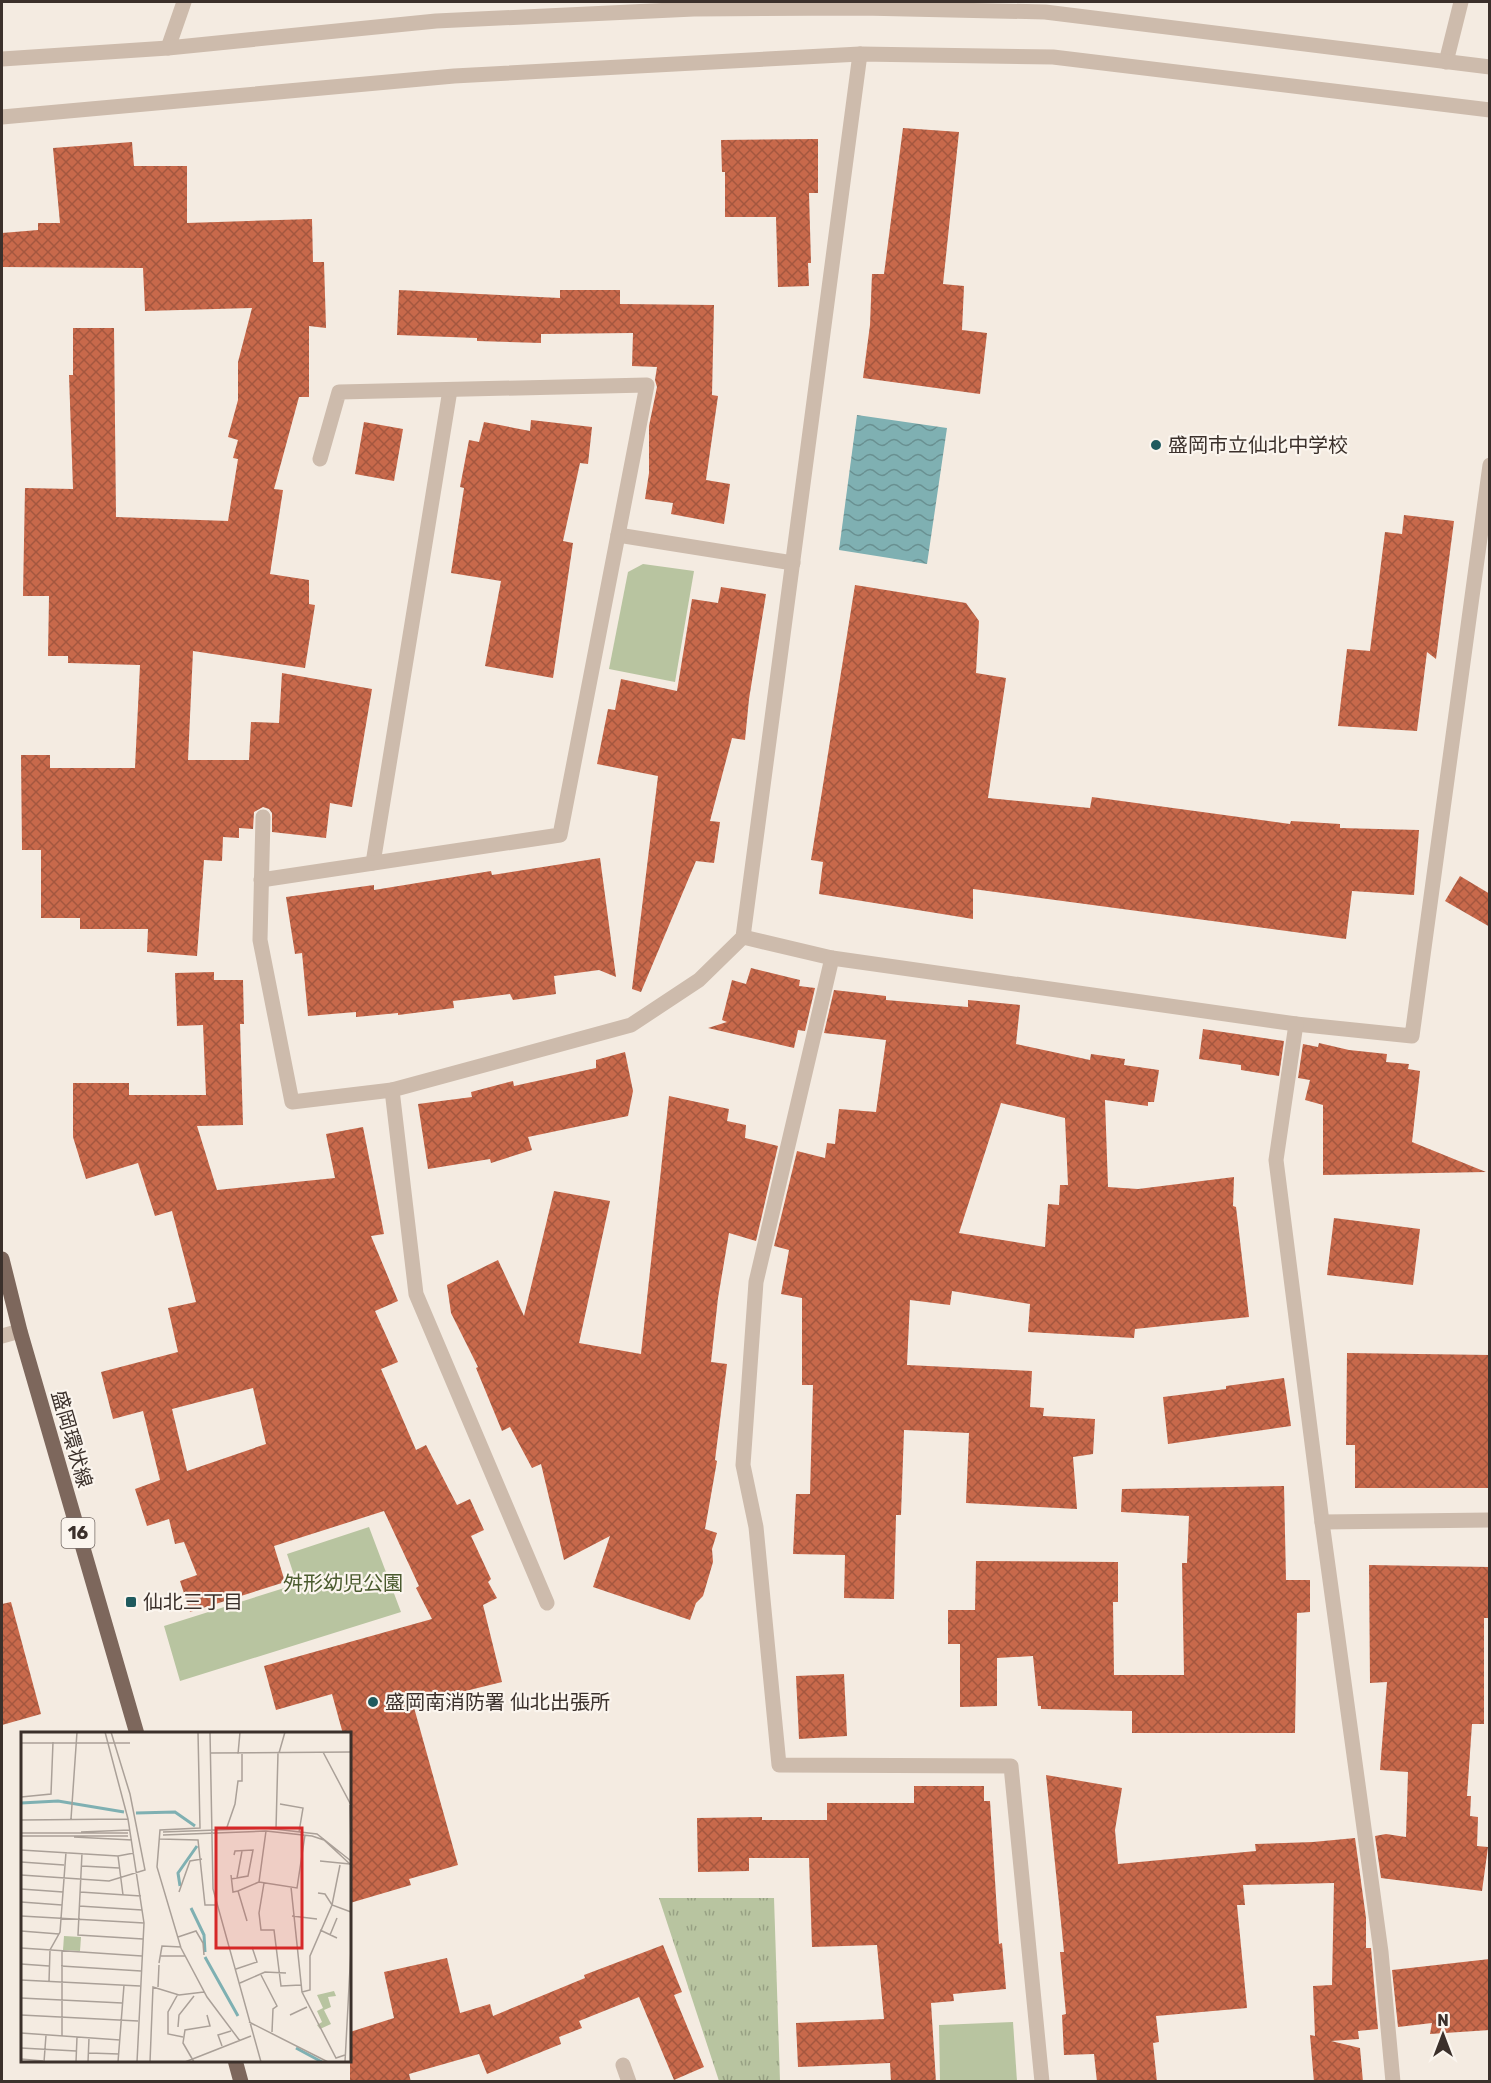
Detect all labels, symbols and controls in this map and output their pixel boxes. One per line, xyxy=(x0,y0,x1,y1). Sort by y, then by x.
place label: 盛岡市立仙北中学校 xyxy=(1168,433,1348,457)
marker: 盛岡市立仙北中学校 xyxy=(1149,438,1163,452)
street label: 盛岡環状線 xyxy=(47,1388,97,1490)
road number: 16 xyxy=(62,1518,94,1548)
park label: 舛形幼児公園 xyxy=(283,1571,403,1595)
place label: 仙北三丁目 xyxy=(143,1590,243,1614)
marker: 仙北三丁目 xyxy=(124,1595,138,1609)
place label: 盛岡南消防署 仙北出張所 xyxy=(385,1690,610,1714)
marker: 盛岡南消防署 仙北出張所 xyxy=(366,1695,380,1709)
inset map xyxy=(21,1732,351,2062)
north arrow xyxy=(1413,2005,1473,2065)
text: N xyxy=(1437,2011,1449,2030)

